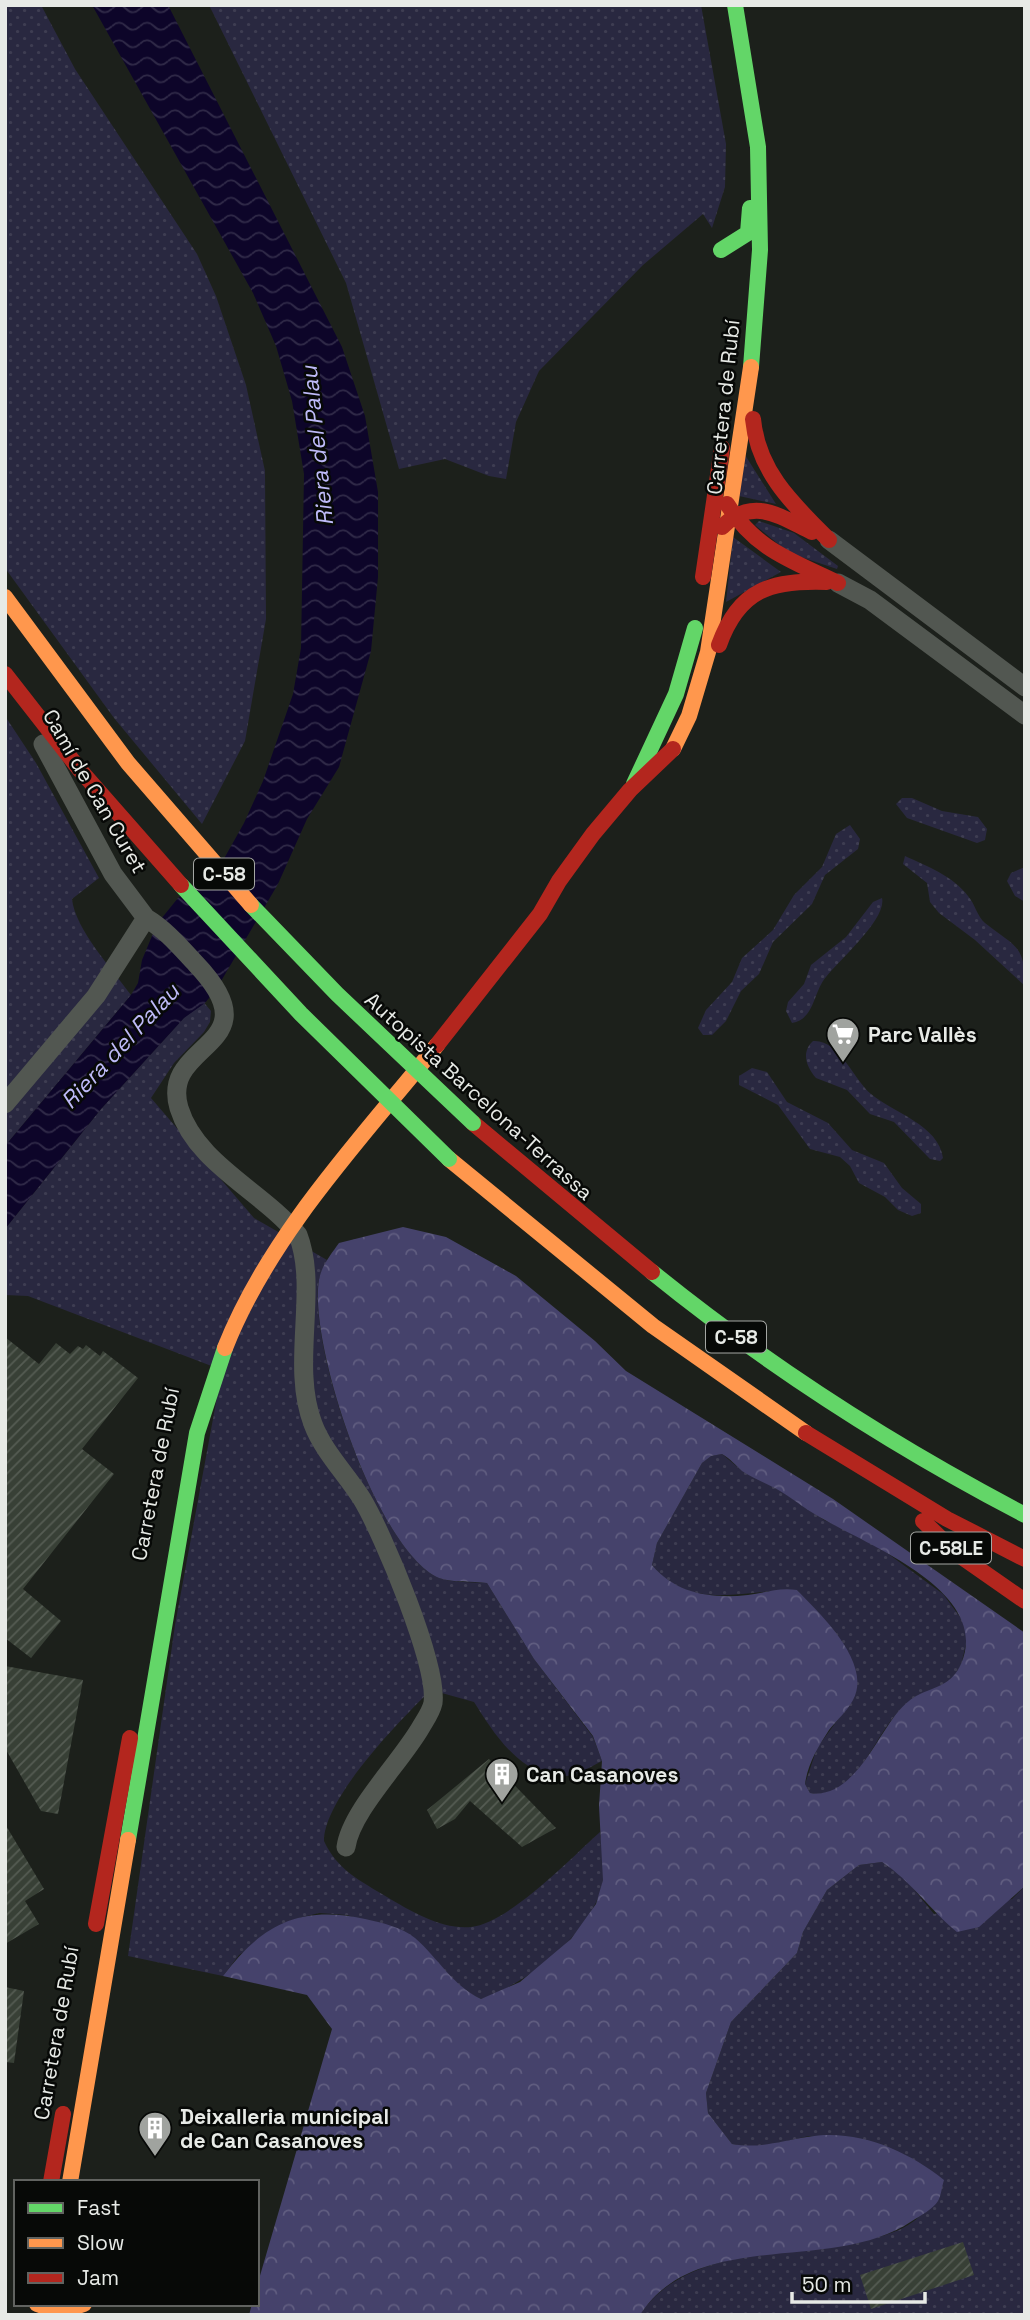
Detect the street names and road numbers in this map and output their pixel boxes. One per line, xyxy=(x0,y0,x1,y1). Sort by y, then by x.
street label: Carretera de Rubí xyxy=(700,317,746,496)
street label: Camí de Can Curet xyxy=(37,704,153,878)
road number: C-58 xyxy=(194,859,254,890)
street label: Autopista Barcelona-Terrassa xyxy=(359,986,599,1206)
road number: C-58 xyxy=(706,1322,766,1352)
street label: Carretera de Rubí xyxy=(125,1384,185,1563)
road number: C-58LE xyxy=(911,1532,991,1564)
street label: Carretera de Rubí xyxy=(27,1943,85,2122)

